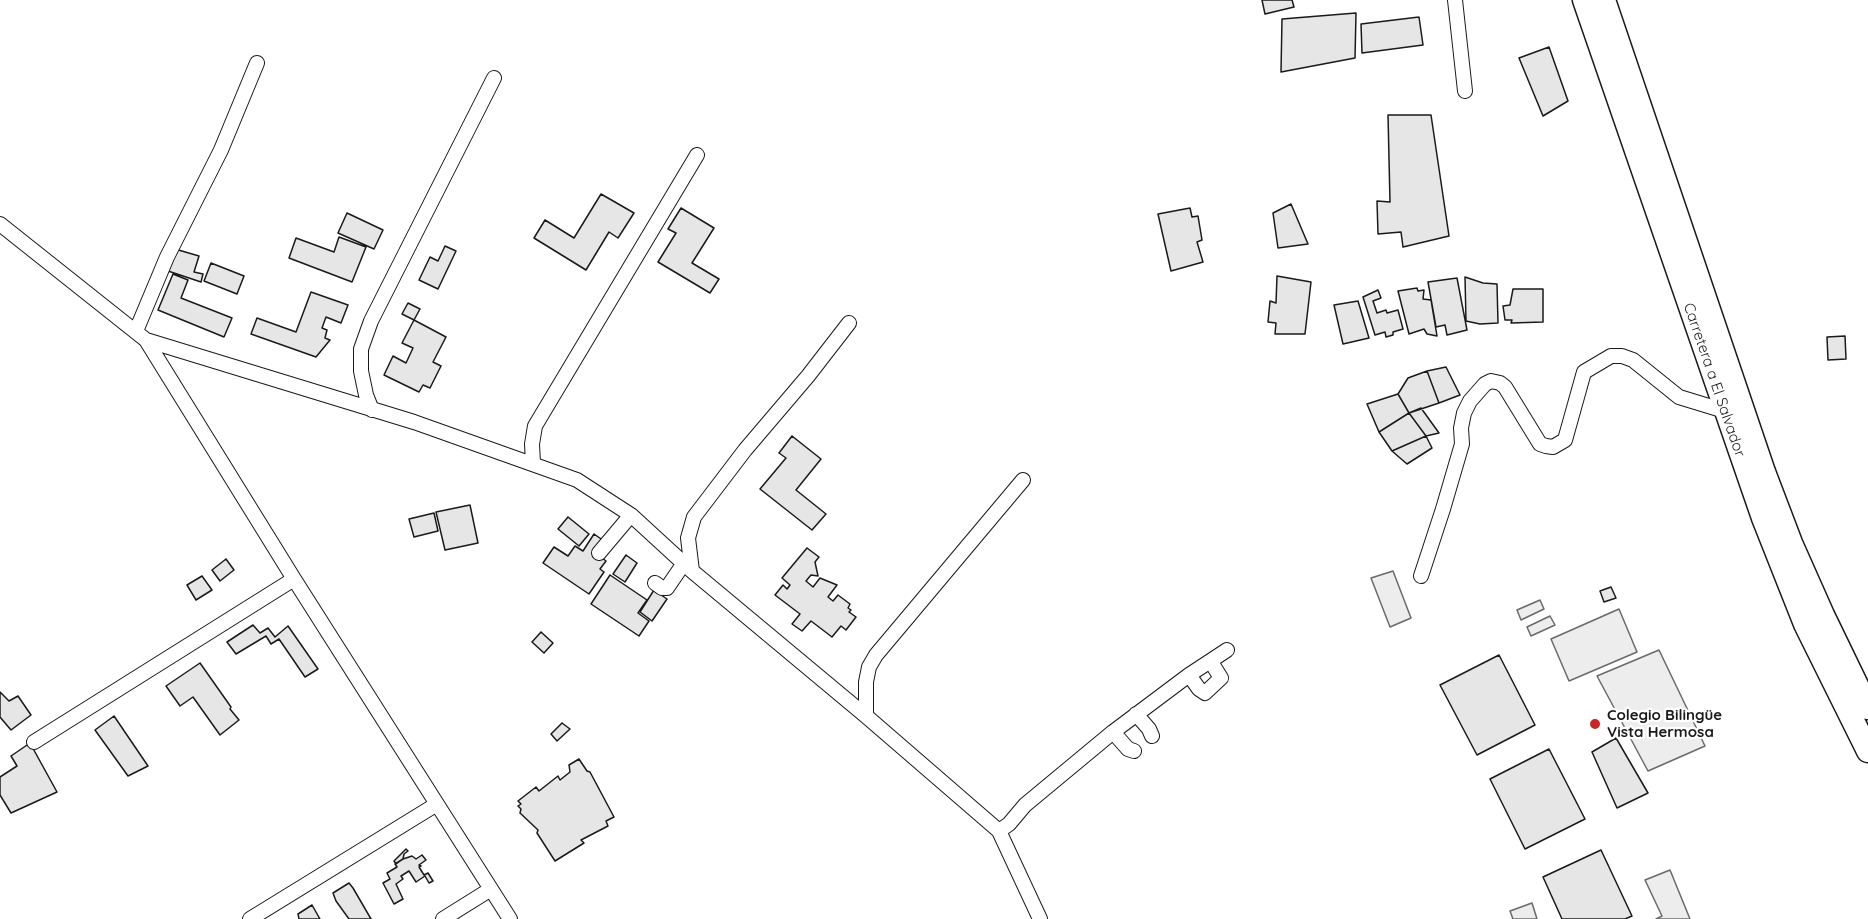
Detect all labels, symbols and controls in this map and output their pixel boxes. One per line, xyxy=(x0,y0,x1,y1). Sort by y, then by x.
street label: Carretera a El Salvador xyxy=(1679,301,1749,459)
place label: Colegio Bilingüe Vista Hermosa xyxy=(1607,706,1722,741)
marker: Colegio Bilingüe Vista Hermosa xyxy=(1588,717,1602,731)

